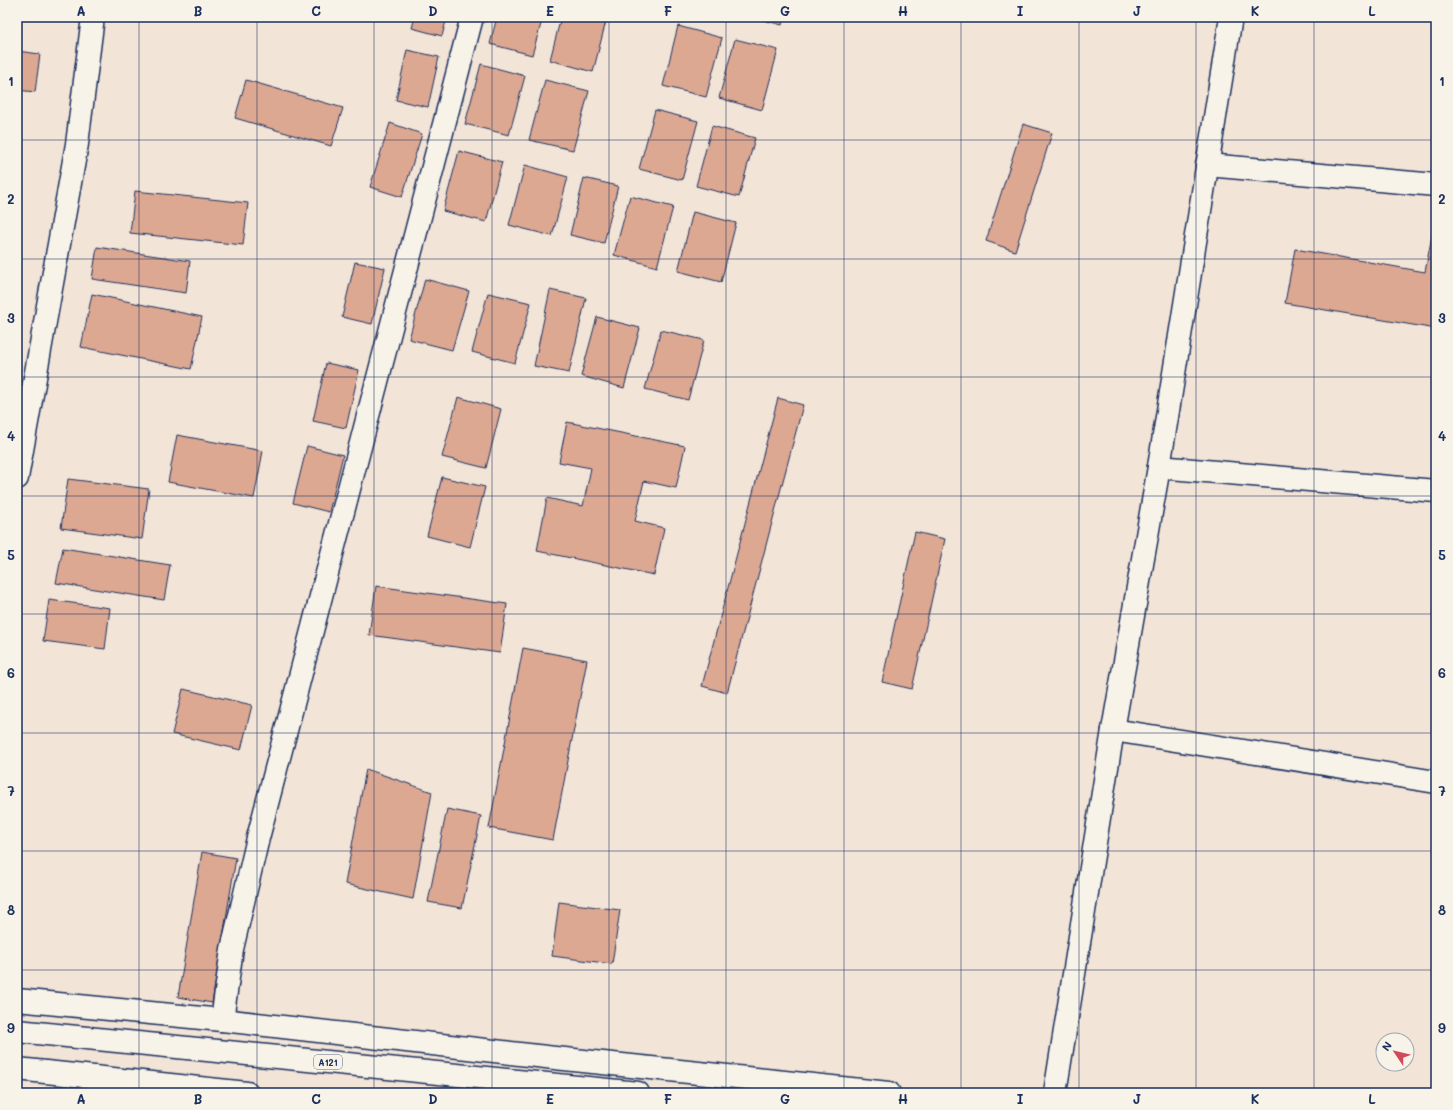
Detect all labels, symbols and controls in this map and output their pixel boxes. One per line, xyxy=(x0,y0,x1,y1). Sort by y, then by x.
text: A xyxy=(76,2,86,19)
text: B xyxy=(194,2,203,19)
text: C xyxy=(311,2,321,19)
text: D xyxy=(428,2,438,19)
text: E xyxy=(546,2,554,19)
text: F xyxy=(664,2,672,19)
text: G xyxy=(780,2,790,19)
text: H xyxy=(898,2,908,19)
text: I xyxy=(1017,2,1024,19)
text: J xyxy=(1133,2,1141,19)
text: K xyxy=(1251,2,1260,19)
text: L xyxy=(1368,2,1376,19)
text: 1 xyxy=(8,72,14,89)
text: 1 xyxy=(1439,72,1445,89)
text: 2 xyxy=(7,190,15,207)
text: 2 xyxy=(1438,190,1446,207)
text: 3 xyxy=(7,309,15,326)
text: 3 xyxy=(1438,309,1446,326)
text: 4 xyxy=(7,427,15,444)
text: 4 xyxy=(1438,427,1446,444)
text: 5 xyxy=(7,546,15,563)
text: 5 xyxy=(1438,546,1446,563)
text: 6 xyxy=(7,664,15,681)
text: 6 xyxy=(1438,664,1446,681)
text: 7 xyxy=(7,782,15,799)
text: 7 xyxy=(1438,782,1446,799)
text: 8 xyxy=(7,901,15,918)
text: 8 xyxy=(1438,901,1446,918)
text: 9 xyxy=(7,1019,15,1036)
text: 9 xyxy=(1438,1019,1446,1036)
north arrow xyxy=(1375,1032,1415,1072)
text: N xyxy=(1378,1038,1395,1054)
road number: A121 xyxy=(314,1055,342,1069)
text: A xyxy=(76,1090,86,1107)
text: B xyxy=(194,1090,203,1107)
text: C xyxy=(311,1090,321,1107)
text: D xyxy=(428,1090,438,1107)
text: E xyxy=(546,1090,554,1107)
text: F xyxy=(664,1090,672,1107)
text: G xyxy=(780,1090,790,1107)
text: H xyxy=(898,1090,908,1107)
text: I xyxy=(1017,1090,1024,1107)
text: J xyxy=(1133,1090,1141,1107)
text: K xyxy=(1251,1090,1260,1107)
text: L xyxy=(1368,1090,1376,1107)

